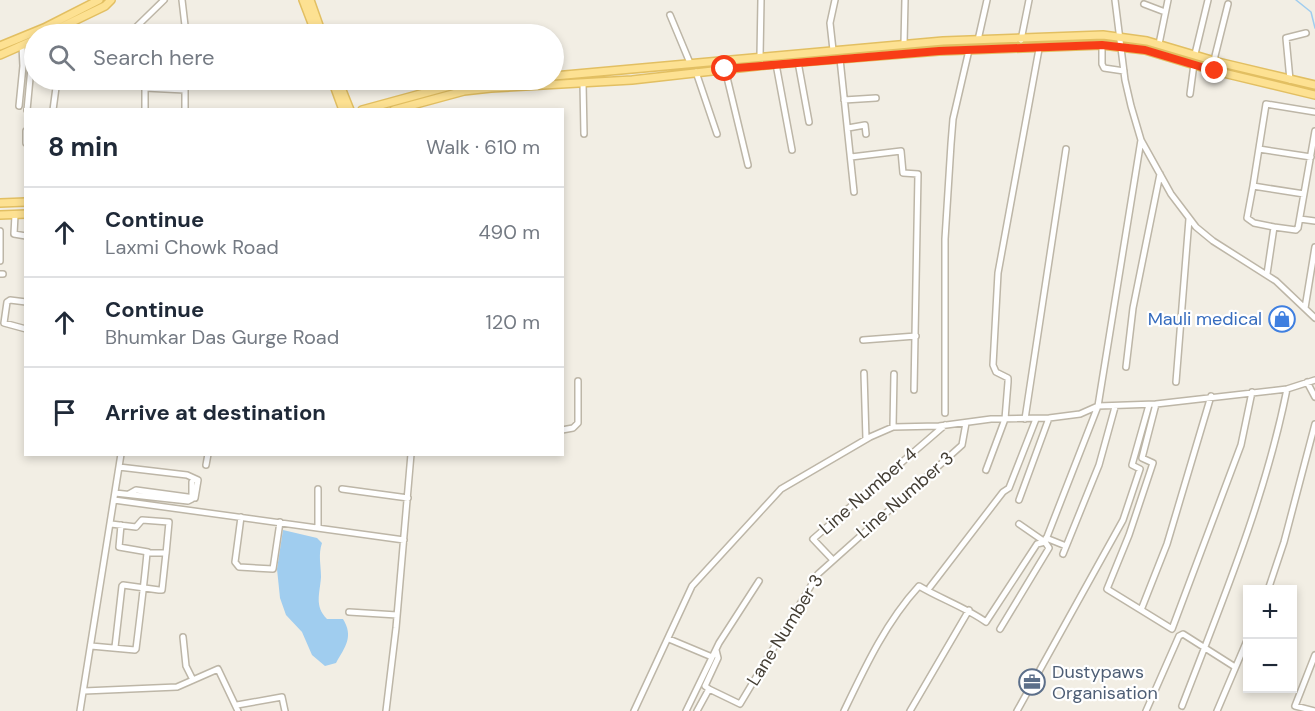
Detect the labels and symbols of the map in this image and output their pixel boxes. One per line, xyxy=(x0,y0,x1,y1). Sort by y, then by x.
route start xyxy=(711,55,737,81)
route end xyxy=(1201,57,1227,83)
shop icon: Mauli medical xyxy=(1267,304,1297,334)
place label: Mauli medical xyxy=(1148,307,1262,331)
street label: Line Number 4 xyxy=(814,442,922,540)
street label: Line Number 3 xyxy=(851,446,959,544)
street label: Lane Number 3 xyxy=(741,570,829,690)
place label: Dustypaws Organisation xyxy=(1052,660,1158,705)
office icon: Dustypaws Organisation xyxy=(1017,667,1047,697)

